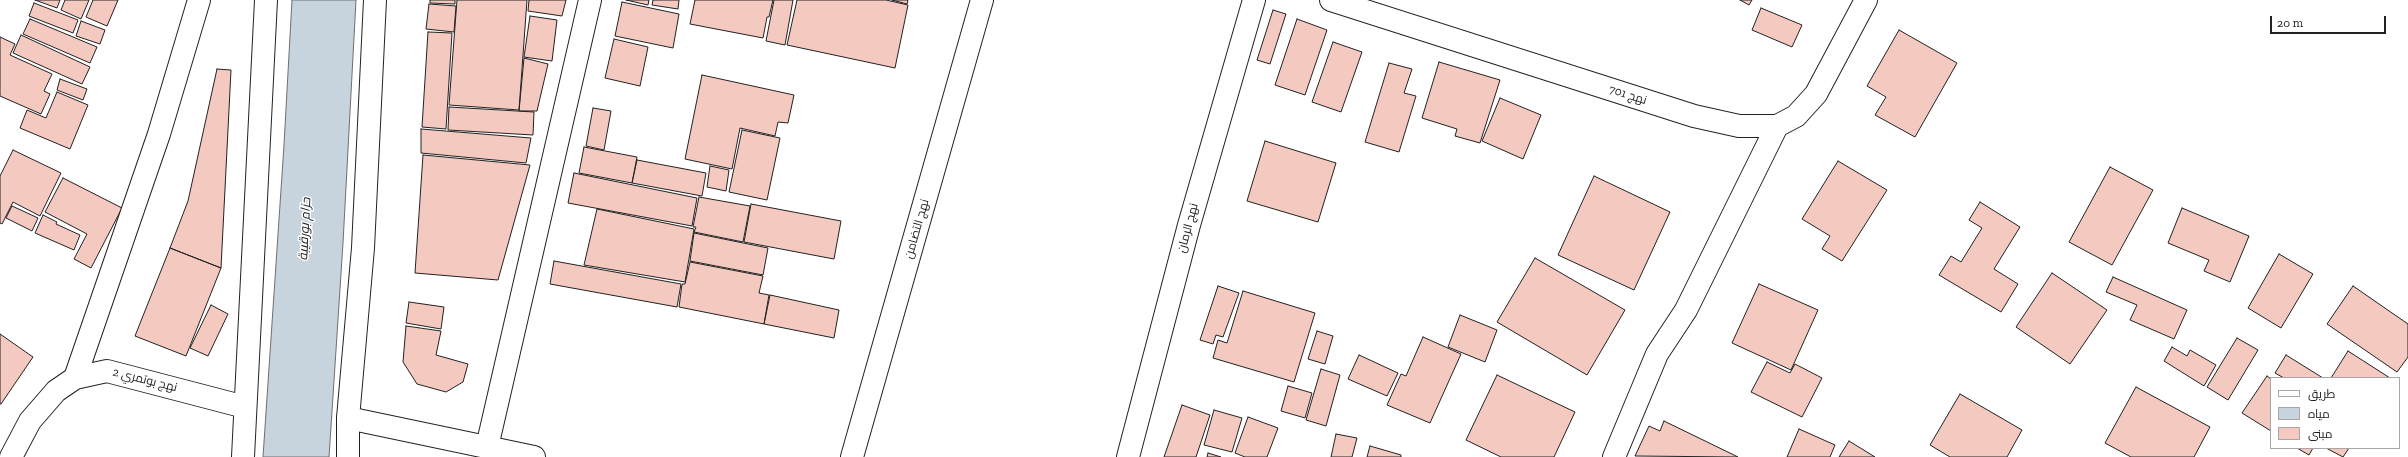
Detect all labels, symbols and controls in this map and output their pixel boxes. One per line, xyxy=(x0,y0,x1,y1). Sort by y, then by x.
scale bar xyxy=(2272,8,2388,34)
text: 20 m xyxy=(2277,16,2303,30)
street label: نهج 701 xyxy=(1607,82,1649,108)
water label: حزام بورقيبة xyxy=(296,197,314,261)
street label: نهج التضامن xyxy=(902,198,932,260)
street label: نهج الرمان xyxy=(1174,202,1202,254)
street label: نهج بوتمري 2 xyxy=(111,365,179,395)
legend xyxy=(2270,377,2400,449)
text: طريق xyxy=(2308,387,2335,401)
text: مياه xyxy=(2308,407,2330,421)
text: مبنى xyxy=(2308,427,2333,441)

